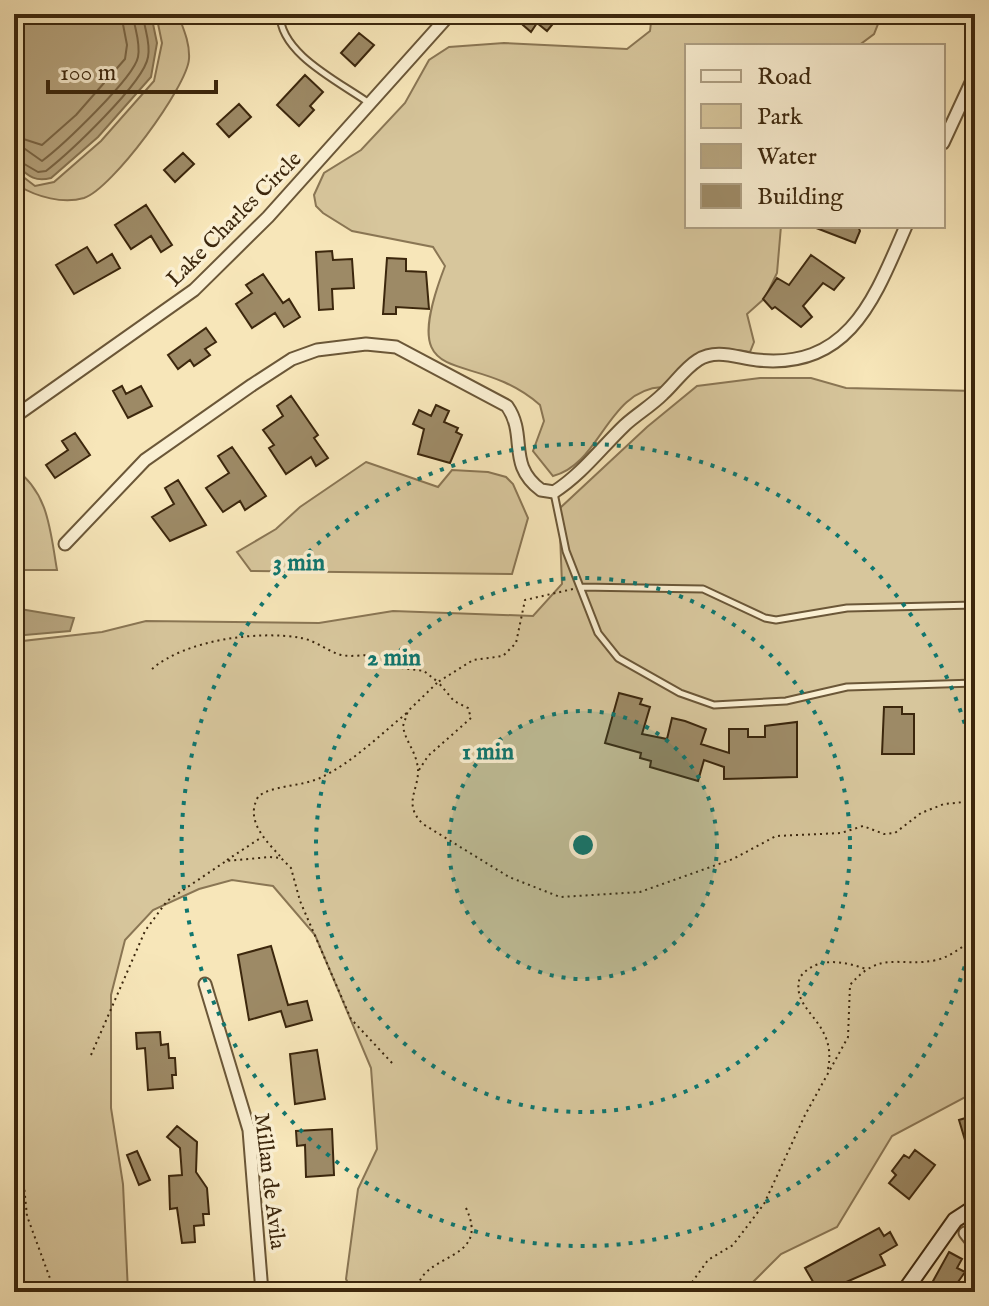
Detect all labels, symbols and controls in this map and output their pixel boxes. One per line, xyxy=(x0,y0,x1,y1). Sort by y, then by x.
scale bar xyxy=(48,44,216,94)
legend xyxy=(685,44,945,228)
text: 100 m xyxy=(60,58,116,89)
text: Road xyxy=(757,62,811,93)
text: Park xyxy=(757,102,803,133)
text: Water xyxy=(757,142,817,173)
street label: Lake Charles Circle xyxy=(161,146,308,293)
text: Building xyxy=(757,182,844,213)
text: 3 min xyxy=(273,548,325,579)
text: 2 min xyxy=(367,643,421,674)
text: 1 min xyxy=(462,737,514,768)
centre of rings xyxy=(569,831,597,859)
street label: Millan de Avila xyxy=(247,1112,291,1251)

